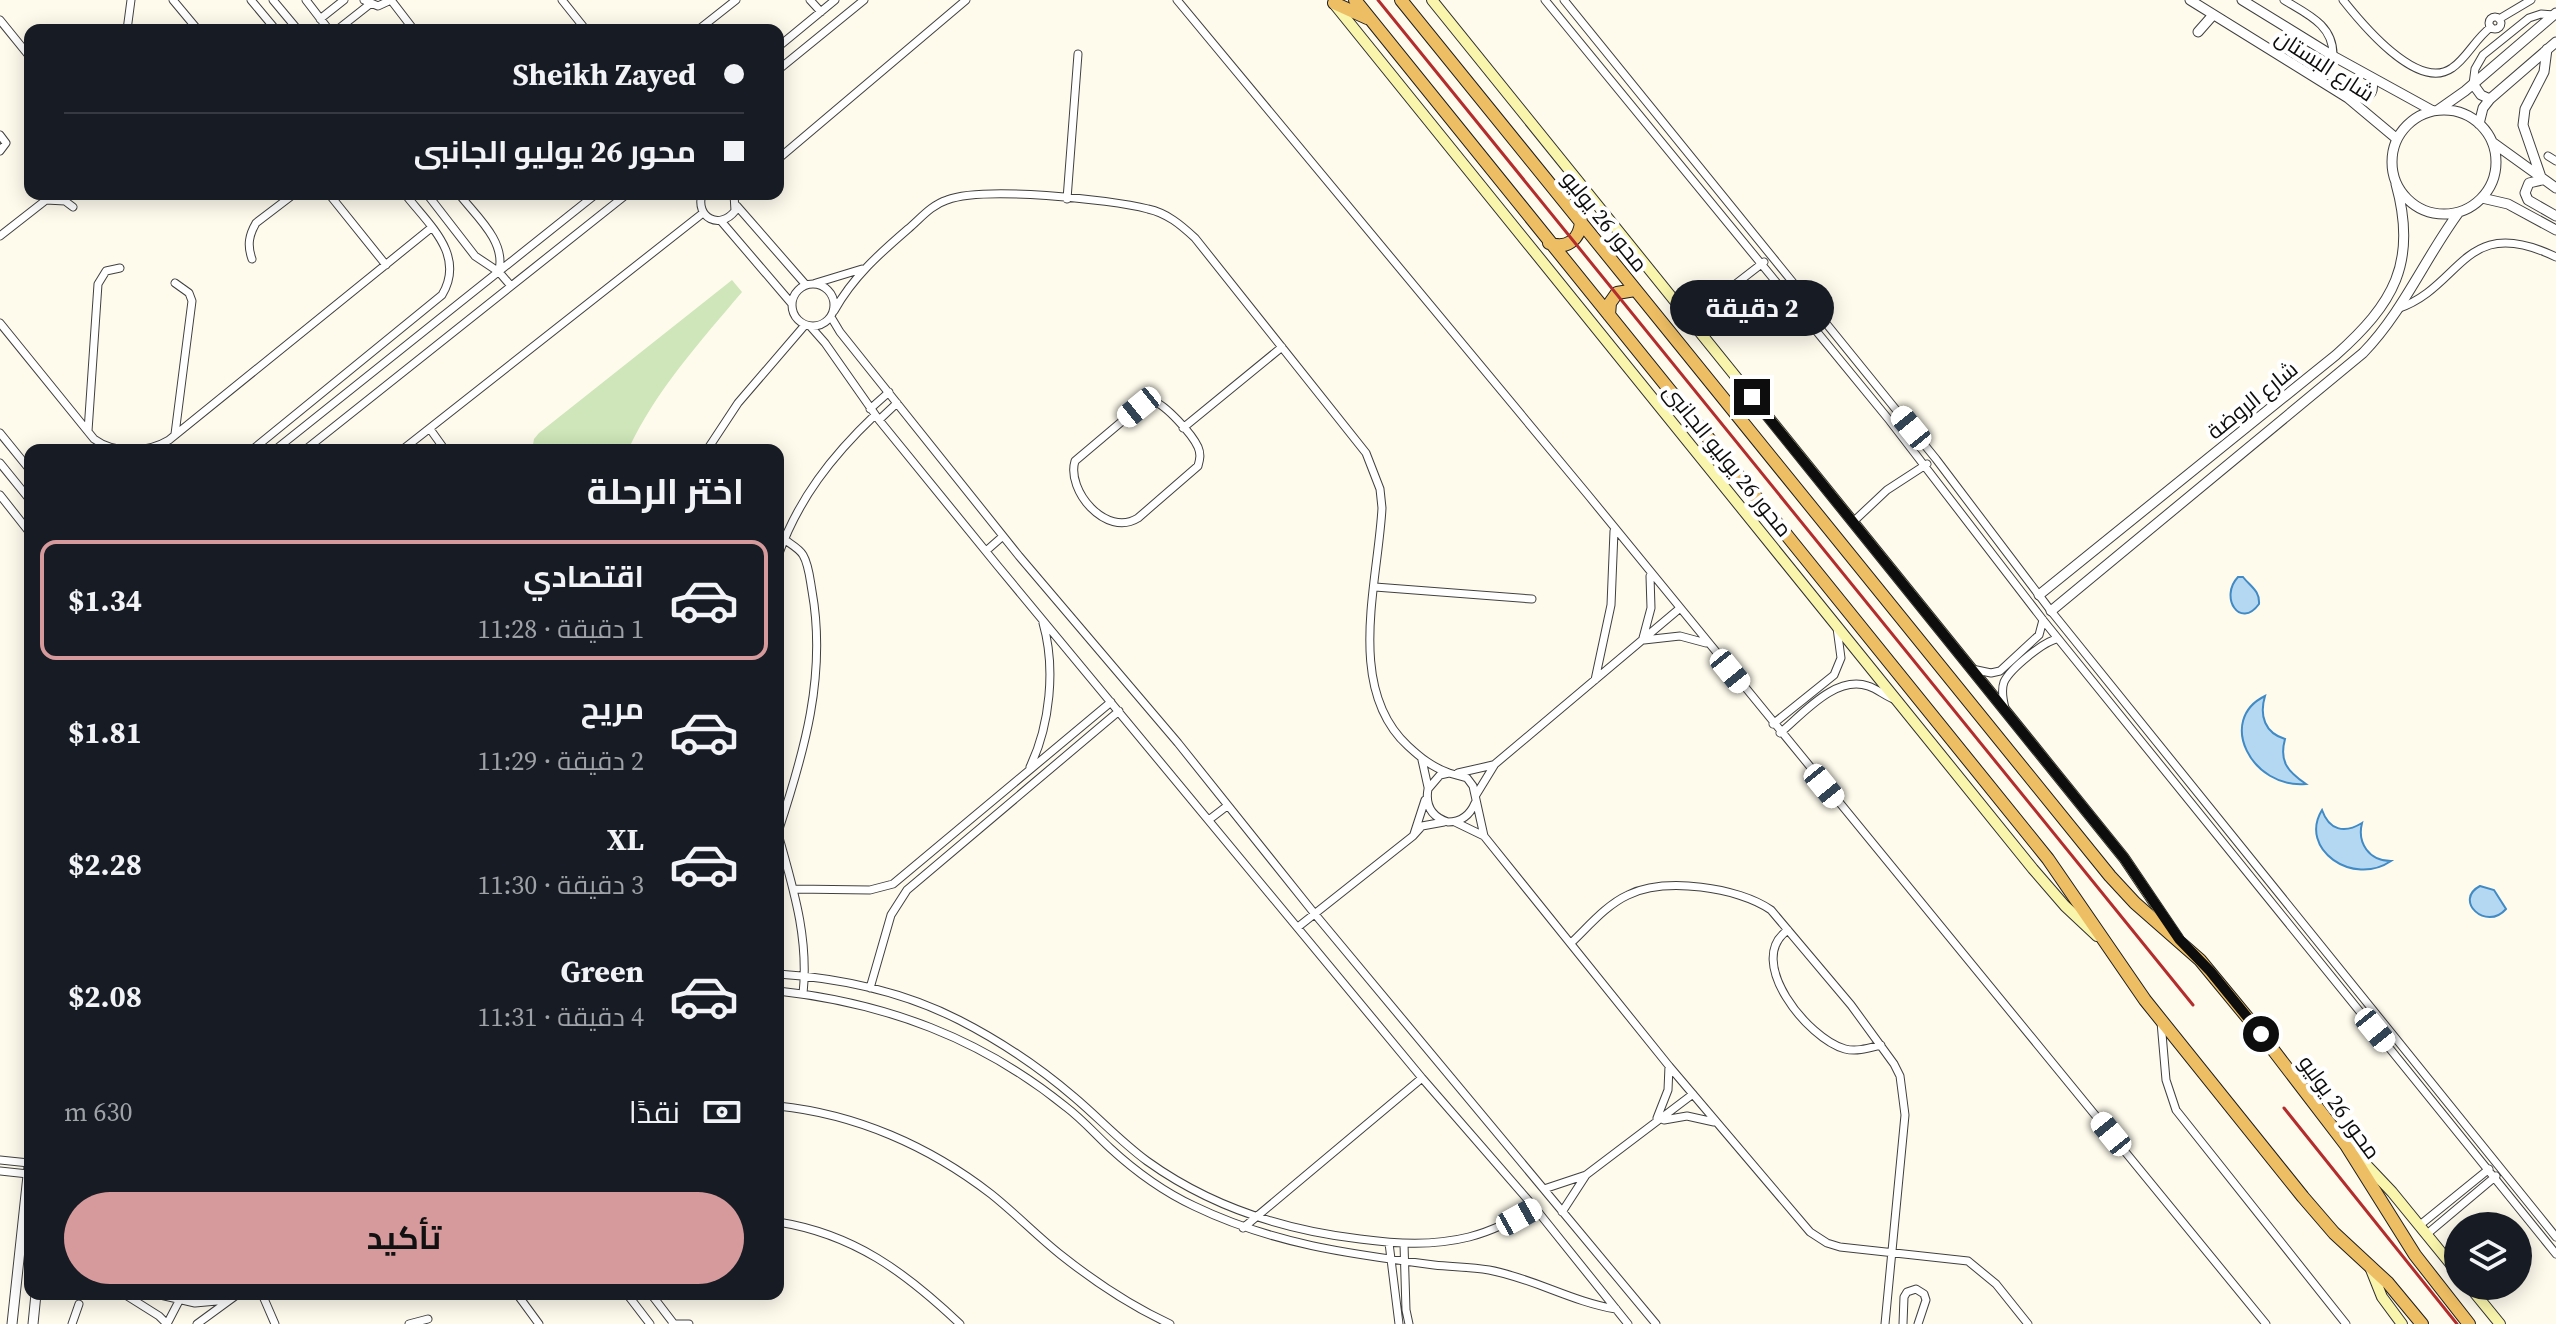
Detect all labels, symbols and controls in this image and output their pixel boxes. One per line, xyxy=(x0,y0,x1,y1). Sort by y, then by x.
street label: شارع البستان xyxy=(2270,22,2380,108)
text: Sheikh Zayed xyxy=(512,54,696,95)
text: محور 26 يوليو الجانبى xyxy=(414,131,696,172)
street label: محور 26 يوليو xyxy=(1555,164,1655,278)
callout: 2 دقيقة xyxy=(1670,281,1834,337)
text: 2 دقيقة xyxy=(1705,290,1799,326)
street label: شارع الروضة xyxy=(2200,354,2304,446)
street label: محور 26 يوليو الجانبى xyxy=(1657,377,1799,543)
route end xyxy=(1734,379,1770,415)
car xyxy=(1113,383,1165,431)
car xyxy=(1887,402,1935,454)
text: اختر الرحلة xyxy=(587,467,744,516)
text: اقتصادي xyxy=(523,556,644,597)
icon: car xyxy=(668,564,740,636)
text: $1.34 xyxy=(68,580,142,621)
text: 1 دقيقة · 11:28 xyxy=(478,611,644,647)
car xyxy=(1706,645,1754,697)
text: مريح xyxy=(581,688,644,729)
icon: car xyxy=(668,696,740,768)
text: $1.81 xyxy=(68,712,142,753)
text: 2 دقيقة · 11:29 xyxy=(478,743,644,779)
car xyxy=(1800,760,1848,812)
text: XL xyxy=(607,819,644,860)
icon: car xyxy=(668,828,740,900)
text: $2.28 xyxy=(68,844,142,885)
text: 3 دقيقة · 11:30 xyxy=(478,867,644,903)
text: Green xyxy=(561,951,644,992)
icon: car xyxy=(668,960,740,1032)
text: $2.08 xyxy=(68,976,142,1017)
text: 4 دقيقة · 11:31 xyxy=(478,999,644,1035)
car xyxy=(2351,1004,2399,1056)
route start xyxy=(2243,1016,2279,1052)
street label: محور 26 يوليو xyxy=(2292,1049,2388,1165)
icon: cash xyxy=(700,1090,744,1134)
text: نقدًا xyxy=(629,1092,680,1133)
text: 630 m xyxy=(64,1094,133,1130)
car xyxy=(2087,1108,2135,1160)
button: تأكيد xyxy=(64,1192,744,1284)
car xyxy=(1492,1195,1546,1239)
map controls xyxy=(2444,1212,2532,1300)
button: layers xyxy=(2444,1212,2532,1300)

